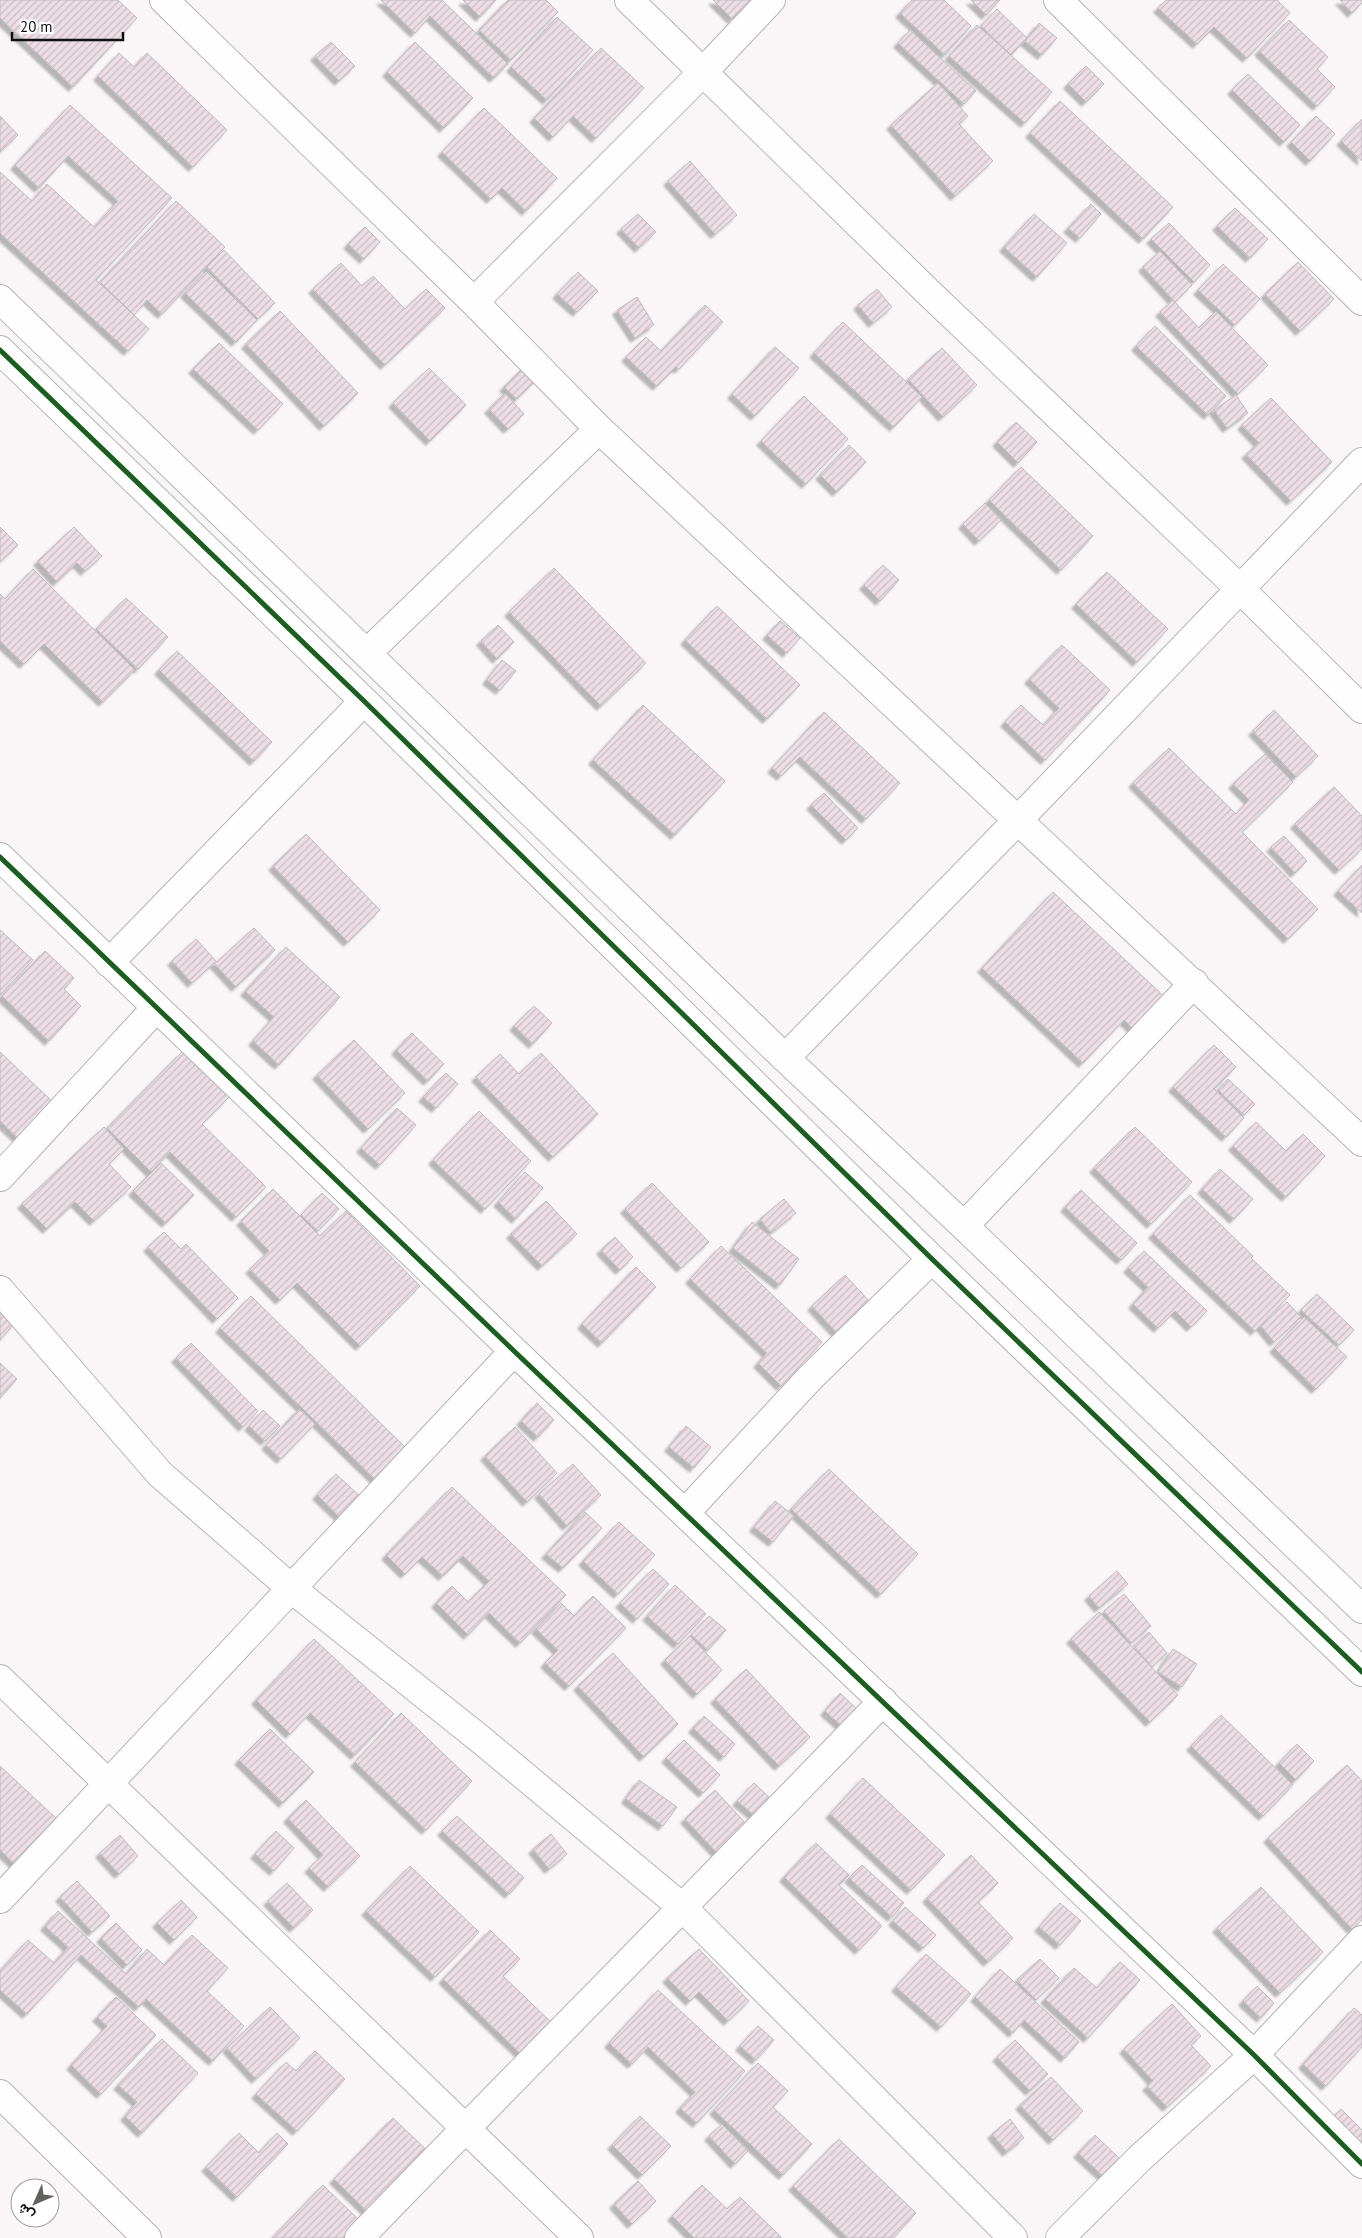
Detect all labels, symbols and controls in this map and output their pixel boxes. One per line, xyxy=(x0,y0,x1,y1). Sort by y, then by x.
scale bar xyxy=(12,10,124,42)
text: 20 m xyxy=(20,17,53,36)
north arrow xyxy=(10,2178,60,2228)
text: ش xyxy=(13,2200,38,2225)

